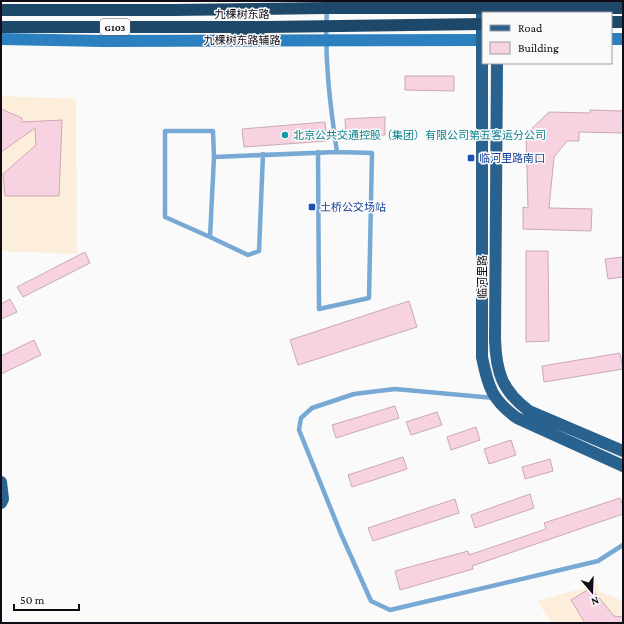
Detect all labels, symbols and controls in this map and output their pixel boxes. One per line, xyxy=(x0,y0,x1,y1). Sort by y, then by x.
street label: 九棵树东路 xyxy=(215,8,270,20)
legend xyxy=(482,12,612,64)
road number: G103 xyxy=(100,19,130,35)
text: Road xyxy=(518,21,543,35)
street label: 九棵树东路辅路 xyxy=(204,34,281,46)
text: Building xyxy=(518,41,559,55)
place label: 北京公共交通控股（集团）有限公司第五客运分公司 xyxy=(293,129,546,141)
marker: 北京公共交通控股（集团）有限公司第五客运分公司 xyxy=(280,130,290,140)
place label: 临河里路南口 xyxy=(479,152,545,164)
marker: 临河里路南口 xyxy=(466,153,476,163)
place label: 土桥公交场站 xyxy=(320,201,386,213)
marker: 土桥公交场站 xyxy=(307,202,317,212)
street label: 临河里路 xyxy=(476,255,488,299)
north arrow xyxy=(572,572,612,612)
scale bar xyxy=(14,586,79,612)
text: 50 m xyxy=(20,593,45,607)
text: N xyxy=(589,595,601,609)

